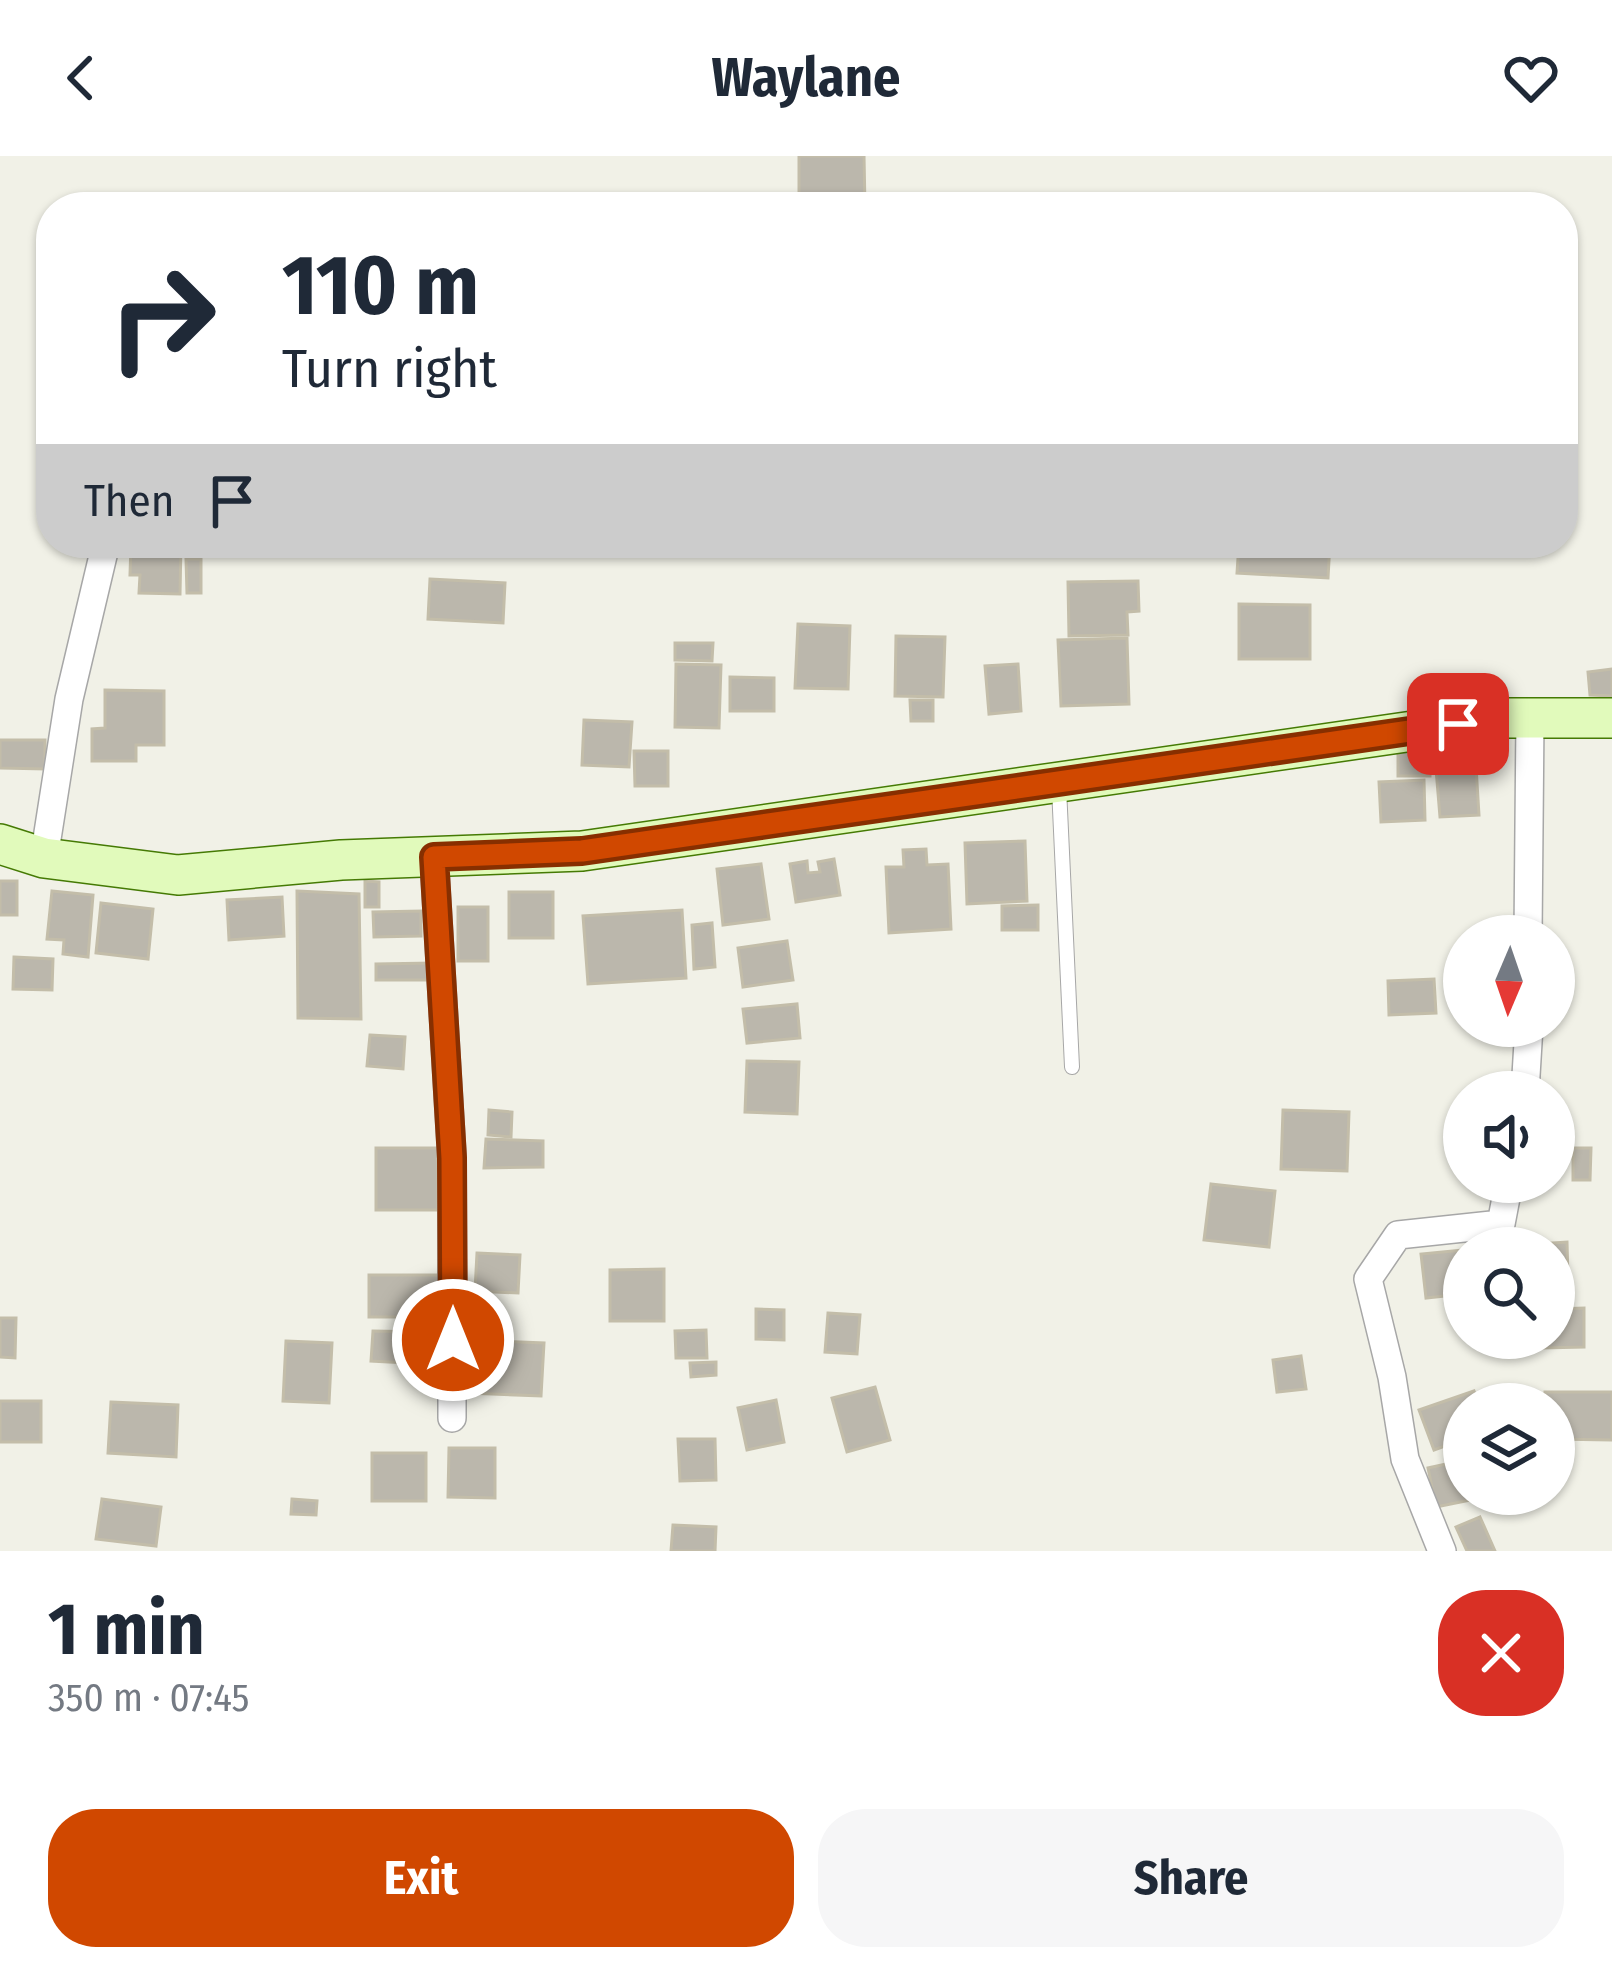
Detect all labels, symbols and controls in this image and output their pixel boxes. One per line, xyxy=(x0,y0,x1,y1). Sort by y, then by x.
icon: back xyxy=(48,45,114,111)
icon: heart xyxy=(1498,45,1564,111)
text: Waylane xyxy=(712,46,900,110)
text: 110 m xyxy=(282,235,479,336)
icon: right xyxy=(84,240,240,396)
text: Turn right xyxy=(282,337,497,401)
icon: arrive xyxy=(199,468,265,534)
text: Then xyxy=(84,474,175,528)
pin xyxy=(1407,673,1509,775)
icon: arrive xyxy=(1425,691,1491,757)
north arrow xyxy=(1443,915,1575,1047)
map controls xyxy=(1443,915,1575,1515)
button: sound xyxy=(1443,1071,1575,1203)
button: search xyxy=(1443,1227,1575,1359)
position arrow xyxy=(390,1277,516,1403)
button: layers xyxy=(1443,1383,1575,1515)
text: 1 min xyxy=(48,1587,205,1673)
button: close xyxy=(1438,1590,1564,1716)
text: 350 m · 07:45 xyxy=(48,1675,249,1721)
button: Exit xyxy=(48,1809,794,1947)
button: Share xyxy=(818,1809,1564,1947)

